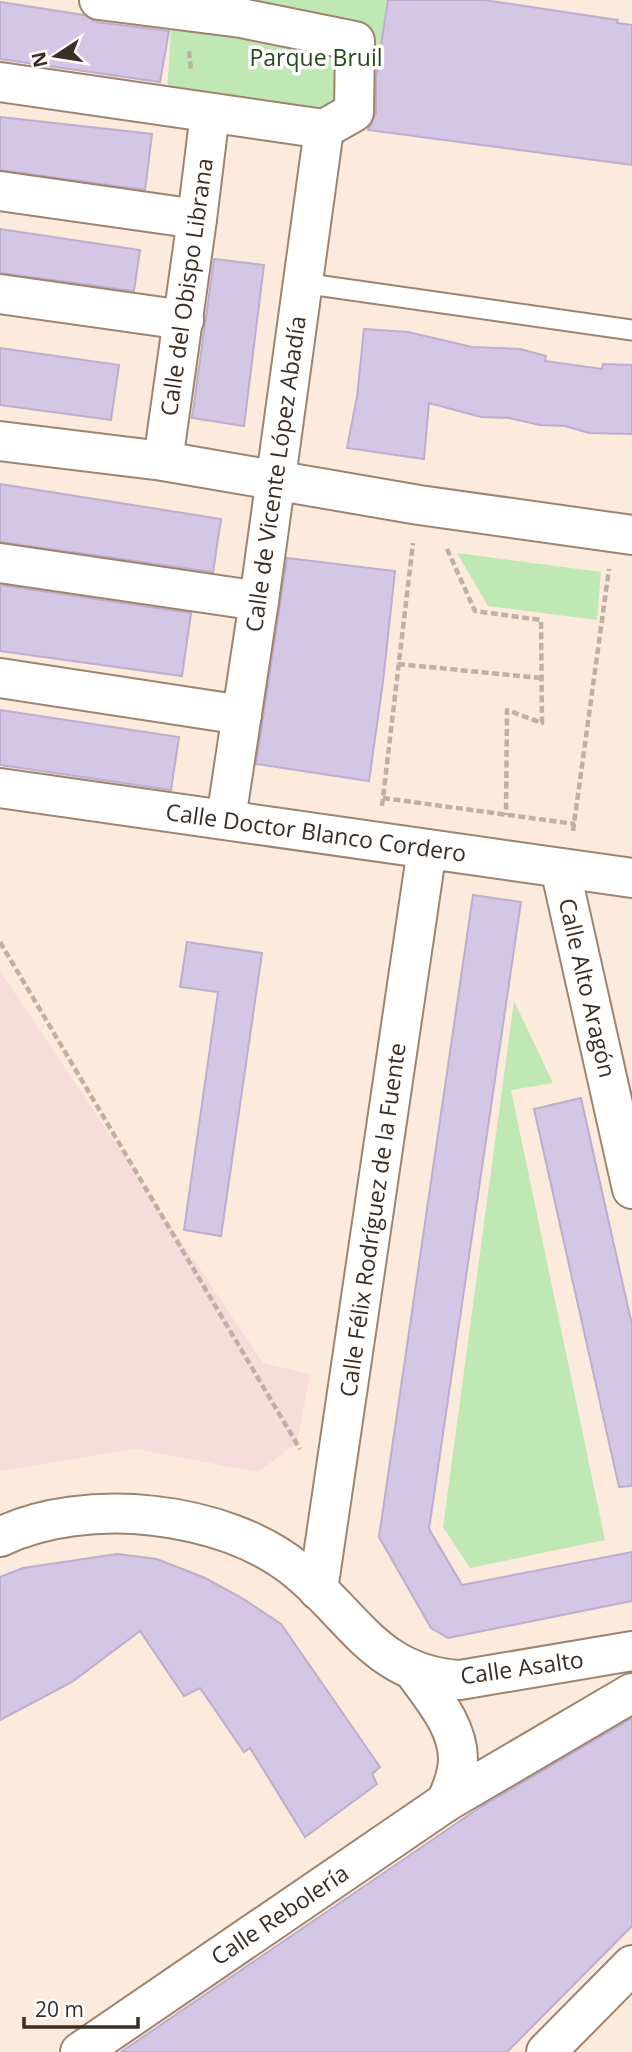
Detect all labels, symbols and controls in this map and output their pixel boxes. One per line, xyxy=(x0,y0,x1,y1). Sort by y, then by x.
north arrow xyxy=(21,21,91,91)
park label: Parque Bruil xyxy=(249,41,383,73)
text: N xyxy=(25,49,54,70)
street label: Calle del Obispo Librana xyxy=(152,156,220,418)
street label: Calle de Vicente López Abadía xyxy=(237,314,313,634)
street label: Calle Doctor Blanco Cordero xyxy=(164,795,468,869)
street label: Calle Alto Aragón xyxy=(552,895,624,1081)
street label: Calle Félix Rodríguez de la Fuente xyxy=(331,1041,413,1399)
street label: Calle Asalto xyxy=(458,1643,585,1691)
street label: Calle Rebolería xyxy=(204,1856,355,1972)
scale bar xyxy=(24,1986,138,2030)
text: 20 m xyxy=(35,1995,84,2023)

